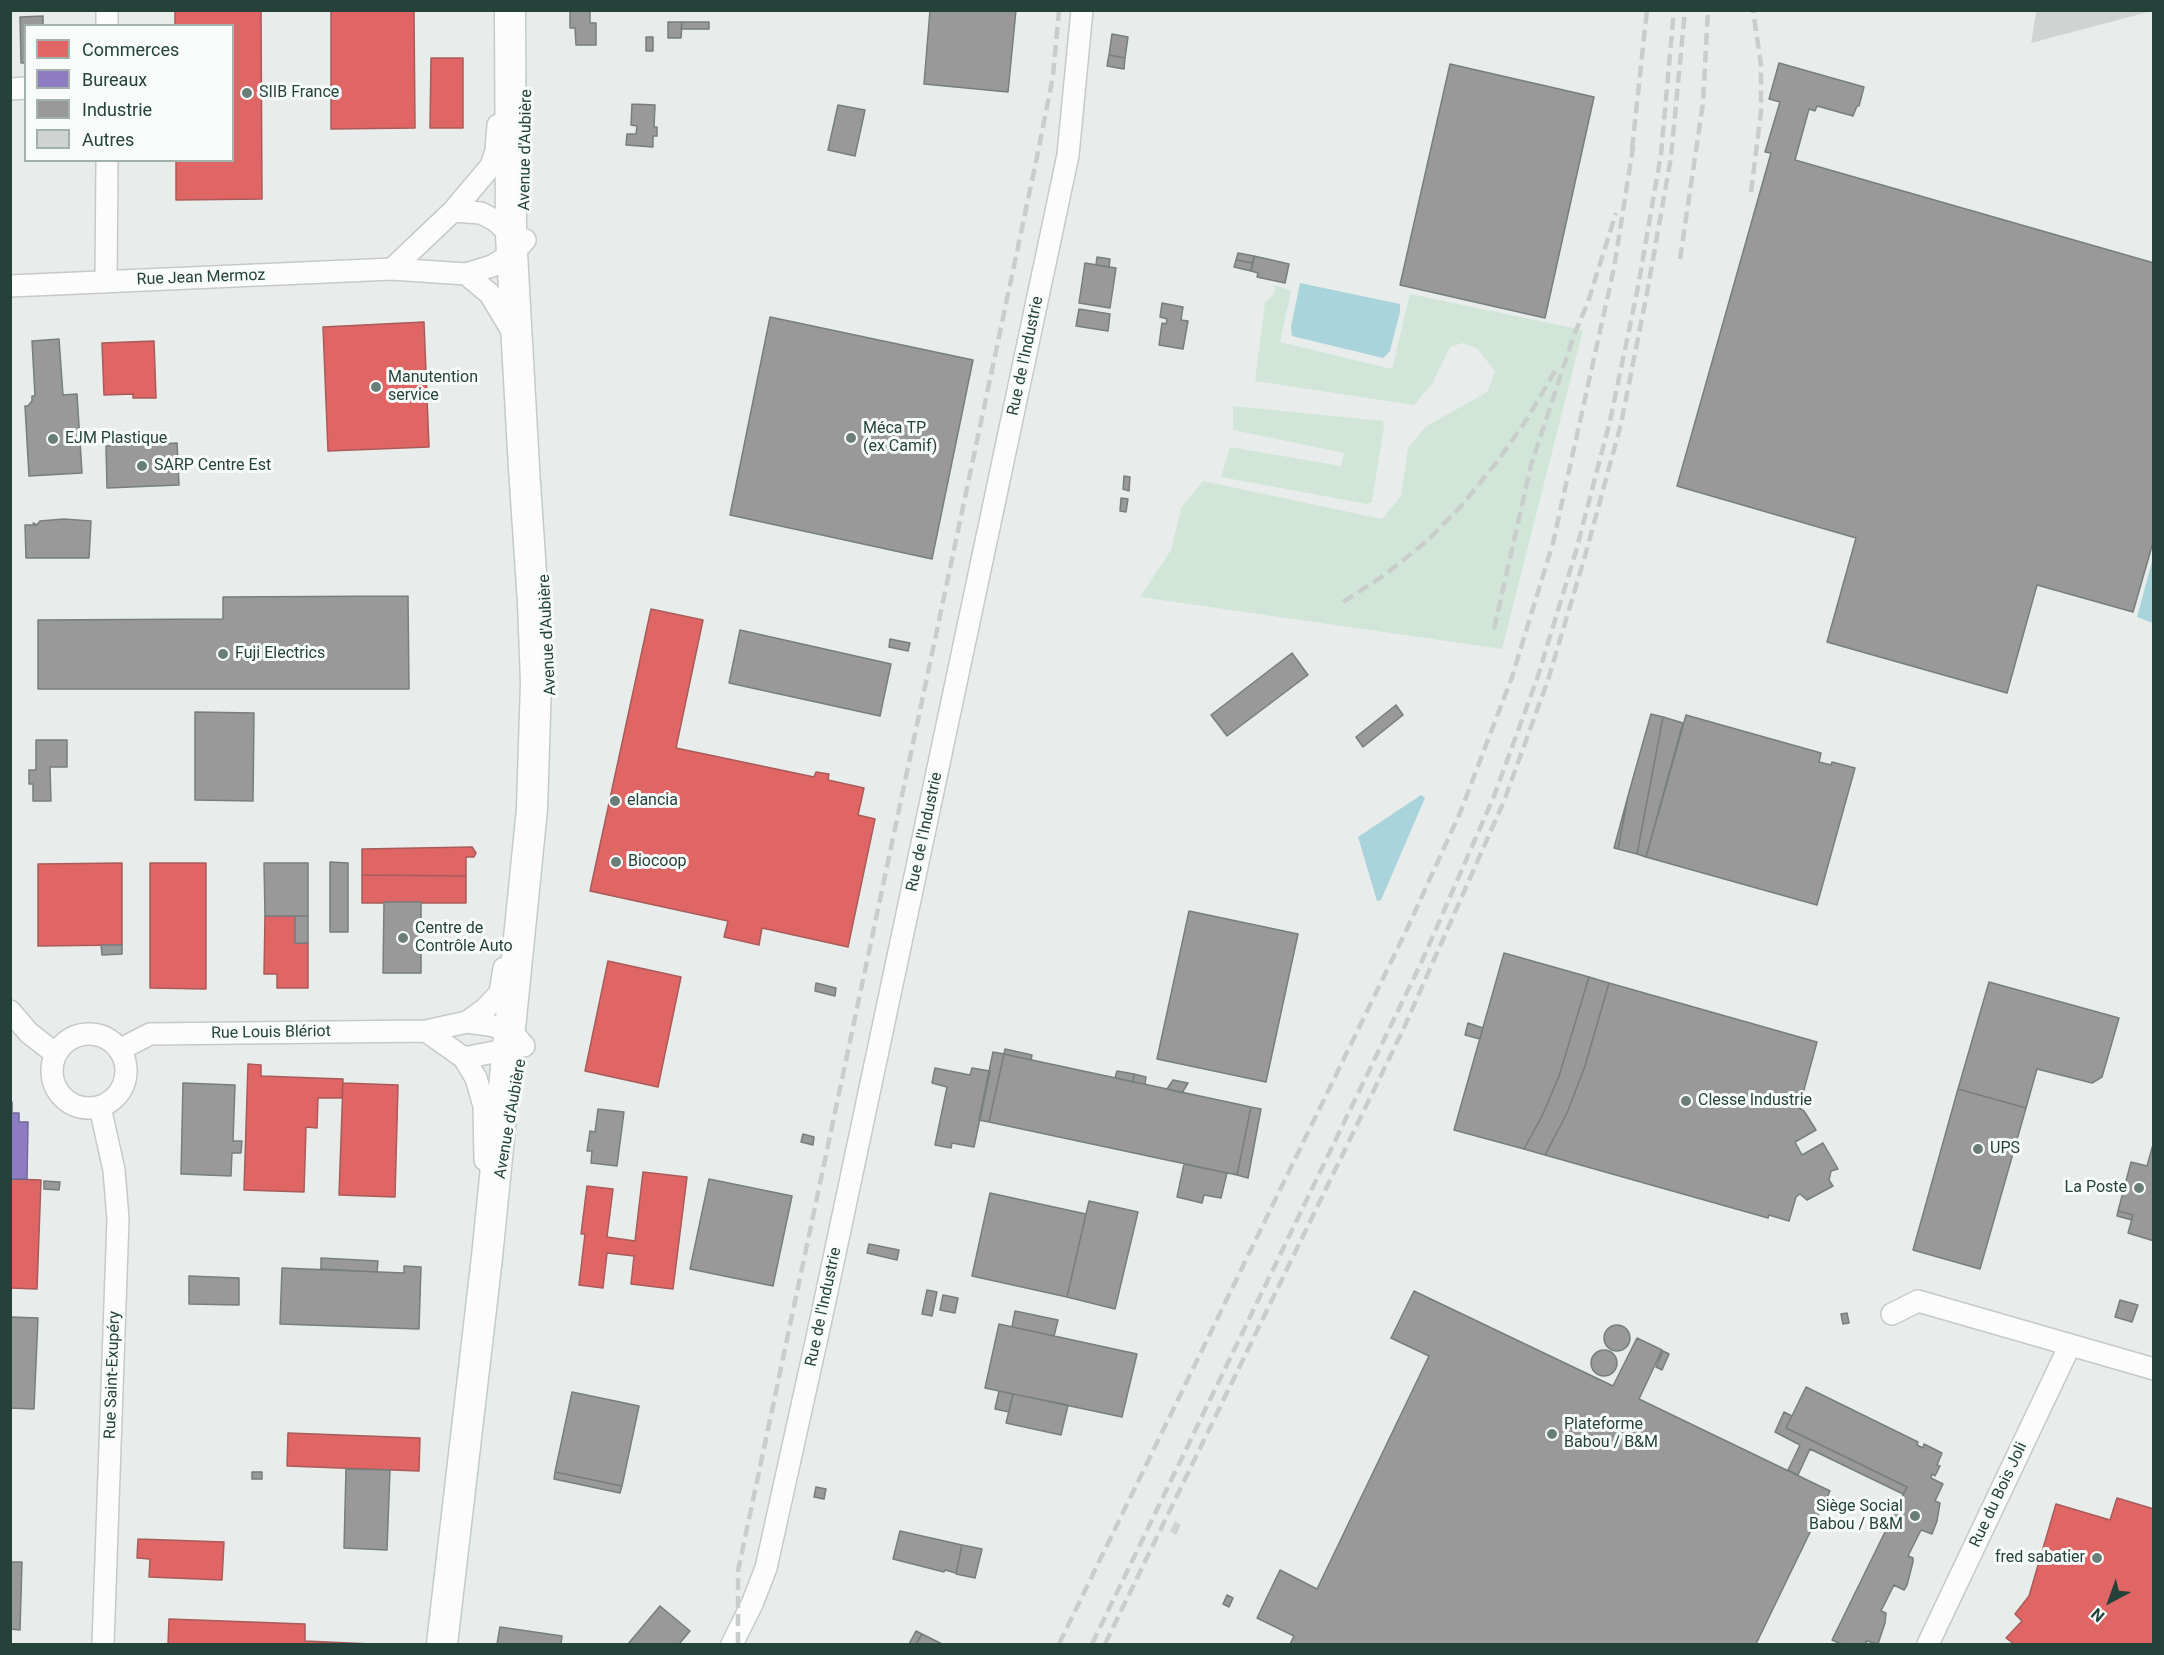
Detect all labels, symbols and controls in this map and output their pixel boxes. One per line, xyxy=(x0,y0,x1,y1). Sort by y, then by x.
legend xyxy=(24,24,234,162)
text: Commerces xyxy=(82,39,179,60)
text: Bureaux xyxy=(82,69,147,90)
place label: SIIB France xyxy=(259,83,339,103)
marker: SIIB France xyxy=(240,86,254,100)
street label: Avenue d'Aubière xyxy=(515,89,537,211)
text: Industrie xyxy=(82,99,152,120)
text: Autres xyxy=(82,129,134,150)
street label: Rue Jean Mermoz xyxy=(136,266,266,290)
street label: Rue de l'Industrie xyxy=(1004,295,1048,417)
place label: Manutention service xyxy=(388,368,478,406)
marker: Manutention service xyxy=(369,380,383,394)
place label: Méca TP (ex Camif) xyxy=(863,419,937,457)
place label: EJM Plastique xyxy=(65,429,167,449)
marker: Méca TP (ex Camif) xyxy=(844,431,858,445)
marker: EJM Plastique xyxy=(46,432,60,446)
place label: SARP Centre Est xyxy=(154,456,271,476)
marker: SARP Centre Est xyxy=(135,459,149,473)
street label: Avenue d'Aubière xyxy=(535,574,561,696)
place label: Fuji Electrics xyxy=(235,644,325,664)
marker: Fuji Electrics xyxy=(216,647,230,661)
street label: Rue de l'Industrie xyxy=(903,771,947,893)
place label: elancia xyxy=(627,791,678,811)
marker: elancia xyxy=(608,794,622,808)
place label: Biocoop xyxy=(628,852,687,872)
marker: Biocoop xyxy=(609,855,623,869)
place label: Centre de Contrôle Auto xyxy=(415,919,513,957)
marker: Centre de Contrôle Auto xyxy=(396,931,410,945)
street label: Rue Louis Blériot xyxy=(211,1022,331,1044)
street label: Avenue d'Aubière xyxy=(491,1058,531,1180)
place label: Clesse Industrie xyxy=(1698,1091,1812,1111)
marker: Clesse Industrie xyxy=(1679,1094,1693,1108)
place label: UPS xyxy=(1990,1139,2020,1159)
marker: UPS xyxy=(1971,1142,1985,1156)
place label: La Poste xyxy=(2065,1178,2127,1198)
marker: La Poste xyxy=(2132,1181,2146,1195)
street label: Rue de l'Industrie xyxy=(802,1246,846,1368)
street label: Rue Saint-Exupéry xyxy=(101,1311,125,1439)
place label: Plateforme Babou / B&M xyxy=(1564,1415,1658,1453)
marker: Plateforme Babou / B&M xyxy=(1545,1427,1559,1441)
street label: Rue du Bois Joli xyxy=(1966,1439,2032,1551)
place label: Siège Social Babou / B&M xyxy=(1809,1497,1903,1535)
marker: Siège Social Babou / B&M xyxy=(1908,1509,1922,1523)
place label: fred sabatier xyxy=(1995,1548,2085,1568)
marker: fred sabatier xyxy=(2090,1551,2104,1565)
north arrow xyxy=(2080,1571,2140,1631)
text: N xyxy=(2087,1604,2108,1626)

